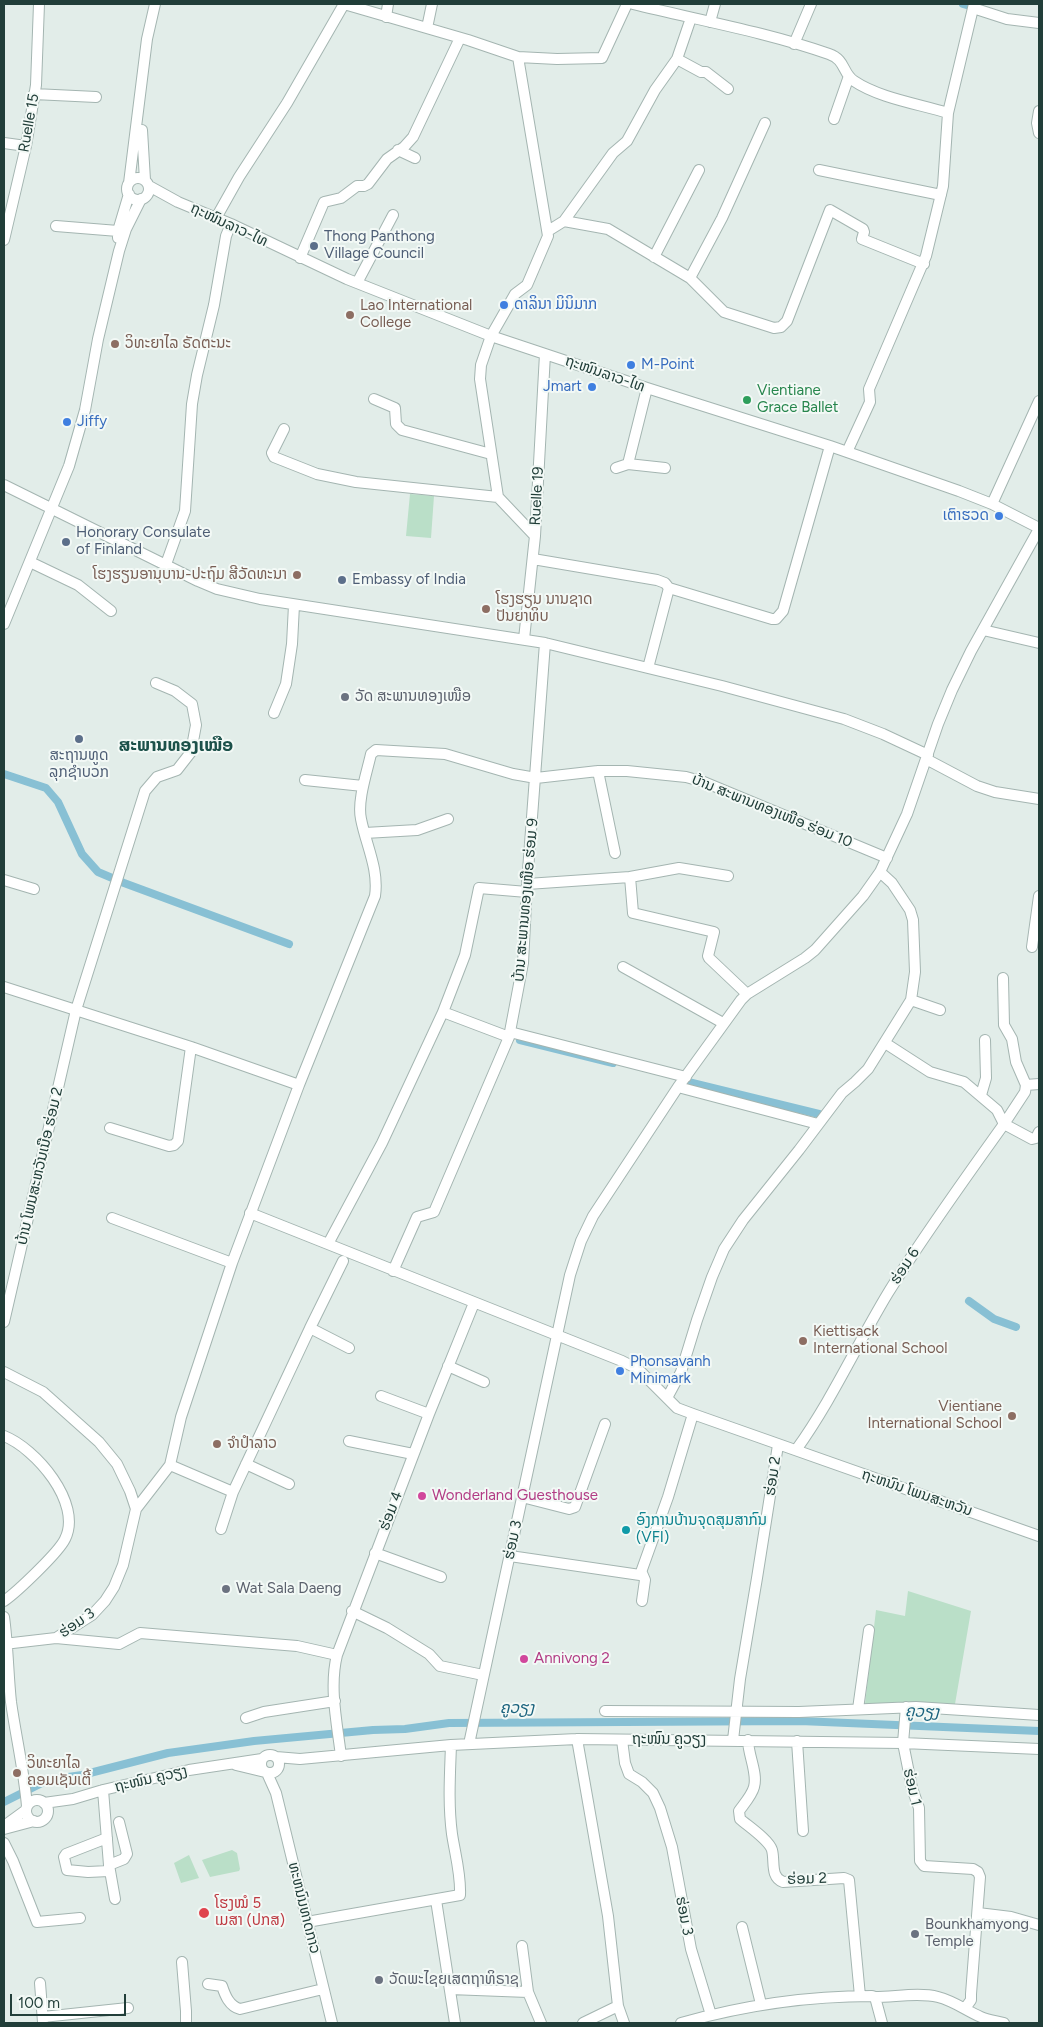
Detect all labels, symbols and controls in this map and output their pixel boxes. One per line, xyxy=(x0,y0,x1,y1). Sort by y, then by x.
street label: Ruelle 15 xyxy=(15,92,43,154)
street label: ຖະໜົນລາວ-ໄທ xyxy=(187,199,271,251)
place label: Thong Panthong Village Council xyxy=(324,228,435,263)
marker: Thong Panthong Village Council xyxy=(308,240,320,252)
place label: ດາລິນາ ມິນິມາກ xyxy=(514,296,597,314)
place label: Lao International College xyxy=(360,297,472,332)
marker: ດາລິນາ ມິນິມາກ xyxy=(498,299,510,311)
marker: Lao International College xyxy=(344,309,356,321)
place label: ວິທະຍາໄລ ຣັດຕະນະ xyxy=(125,335,231,353)
marker: ວິທະຍາໄລ ຣັດຕະນະ xyxy=(109,338,121,350)
street label: ຖະໜົນລາວ-ໄທ xyxy=(563,352,647,396)
place label: M-Point xyxy=(641,356,695,374)
marker: M-Point xyxy=(625,359,637,371)
place label: Jmart xyxy=(543,378,582,396)
marker: Jmart xyxy=(586,381,598,393)
place label: Vientiane Grace Ballet xyxy=(757,382,838,417)
marker: Vientiane Grace Ballet xyxy=(741,394,753,406)
place label: Jiffy xyxy=(77,413,107,431)
marker: Jiffy xyxy=(61,416,73,428)
street label: Ruelle 19 xyxy=(526,466,548,526)
place label: ເຕົາຮວດ xyxy=(943,507,989,525)
marker: ເຕົາຮວດ xyxy=(993,510,1005,522)
place label: Honorary Consulate of Finland xyxy=(76,524,210,559)
marker: Honorary Consulate of Finland xyxy=(60,536,72,548)
place label: ໂຮງຮຽນອານຸບານ-ປະຖົມ ສີວັດທະນາ xyxy=(93,566,287,584)
marker: ໂຮງຮຽນອານຸບານ-ປະຖົມ ສີວັດທະນາ xyxy=(291,569,303,581)
place label: Embassy of India xyxy=(352,571,466,589)
marker: Embassy of India xyxy=(336,574,348,586)
place label: ໂຮງຮຽນ ນານຊາດ ປັນຍາທິບ xyxy=(496,591,593,626)
marker: ໂຮງຮຽນ ນານຊາດ ປັນຍາທິບ xyxy=(480,603,492,615)
place label: ວັດ ສະພານທອງເໜືອ xyxy=(355,688,471,706)
marker: ວັດ ສະພານທອງເໜືອ xyxy=(339,691,351,703)
marker: ສະຖານທູດ ລຸກຊຳບວກ xyxy=(73,733,85,745)
district label: ສະພານທອງເໝືອ xyxy=(119,735,233,757)
place label: ສະຖານທູດ ລຸກຊຳບວກ xyxy=(49,747,109,782)
street label: ບ້ານ ສະພານທອງເໜືອ ຮ່ອມ 10 xyxy=(689,770,855,852)
street label: ບ້ານ ສະພານທອງເໜືອ ຮ່ອມ 9 xyxy=(510,817,542,983)
street label: ບ້ານ ໂພນສະຫວັນເນືອ ຮ່ອມ 2 xyxy=(13,1085,67,1247)
street label: ຮ່ອມ 6 xyxy=(887,1244,923,1288)
place label: Kiettisack International School xyxy=(813,1323,948,1358)
marker: Kiettisack International School xyxy=(797,1335,809,1347)
place label: Phonsavanh Minimark xyxy=(630,1353,711,1388)
marker: Phonsavanh Minimark xyxy=(614,1365,626,1377)
place label: Vientiane International School xyxy=(867,1398,1002,1433)
marker: Vientiane International School xyxy=(1006,1410,1018,1422)
place label: ຈຳປຳລາວ xyxy=(227,1435,277,1453)
marker: ຈຳປຳລາວ xyxy=(211,1438,223,1450)
street label: ຮ່ອມ 2 xyxy=(761,1455,785,1497)
street label: ຖະຫນົນ ໂພນສະຫວັນ xyxy=(859,1466,975,1520)
place label: Wonderland Guesthouse xyxy=(432,1487,598,1505)
street label: ຮ່ອມ 4 xyxy=(375,1489,407,1533)
marker: Wonderland Guesthouse xyxy=(416,1490,428,1502)
place label: ອົງການບ້ານຈຸດສຸມສາກົນ (VFI) xyxy=(636,1512,767,1547)
street label: ຮ່ອມ 3 xyxy=(500,1519,526,1561)
marker: ອົງການບ້ານຈຸດສຸມສາກົນ (VFI) xyxy=(620,1524,632,1536)
place label: Wat Sala Daeng xyxy=(236,1580,342,1598)
marker: Wat Sala Daeng xyxy=(220,1583,232,1595)
street label: ຮ່ອມ 3 xyxy=(56,1604,98,1642)
place label: Annivong 2 xyxy=(534,1650,610,1668)
marker: Annivong 2 xyxy=(518,1653,530,1665)
water label: ຄູວຽງ xyxy=(500,1698,534,1718)
water label: ຄູວຽງ xyxy=(905,1702,939,1722)
street label: ຖະໜົນ ຄູວຽງ xyxy=(632,1731,706,1749)
place label: ວິທະຍາໄລ ຄອມເຊັນເຕີ້ xyxy=(27,1755,91,1790)
street label: ຖະໜົນ ຄູວຽງ xyxy=(113,1762,189,1796)
marker: ວິທະຍາໄລ ຄອມເຊັນເຕີ້ xyxy=(11,1767,23,1779)
street label: ຮ່ອມ 1 xyxy=(899,1767,925,1807)
street label: ທະຫນົນທາດກາວ xyxy=(284,1860,324,1956)
street label: ຮ່ອມ 2 xyxy=(787,1869,827,1889)
place label: ໂຮງໝໍ 5 ເມສາ (ປກສ) xyxy=(215,1895,285,1930)
street label: ຮ່ອມ 3 xyxy=(671,1895,697,1937)
marker: ໂຮງໝໍ 5 ເມສາ (ປກສ) xyxy=(197,1906,211,1920)
place label: Bounkhamyong Temple xyxy=(925,1916,1029,1951)
marker: Bounkhamyong Temple xyxy=(909,1928,921,1940)
place label: ວັດພະໄຊຍເສຕຖາທິຣາຊ xyxy=(389,1971,519,1989)
marker: ວັດພະໄຊຍເສຕຖາທິຣາຊ xyxy=(373,1974,385,1986)
scale bar xyxy=(12,1984,129,2016)
text: 100 m xyxy=(18,1994,60,2012)

